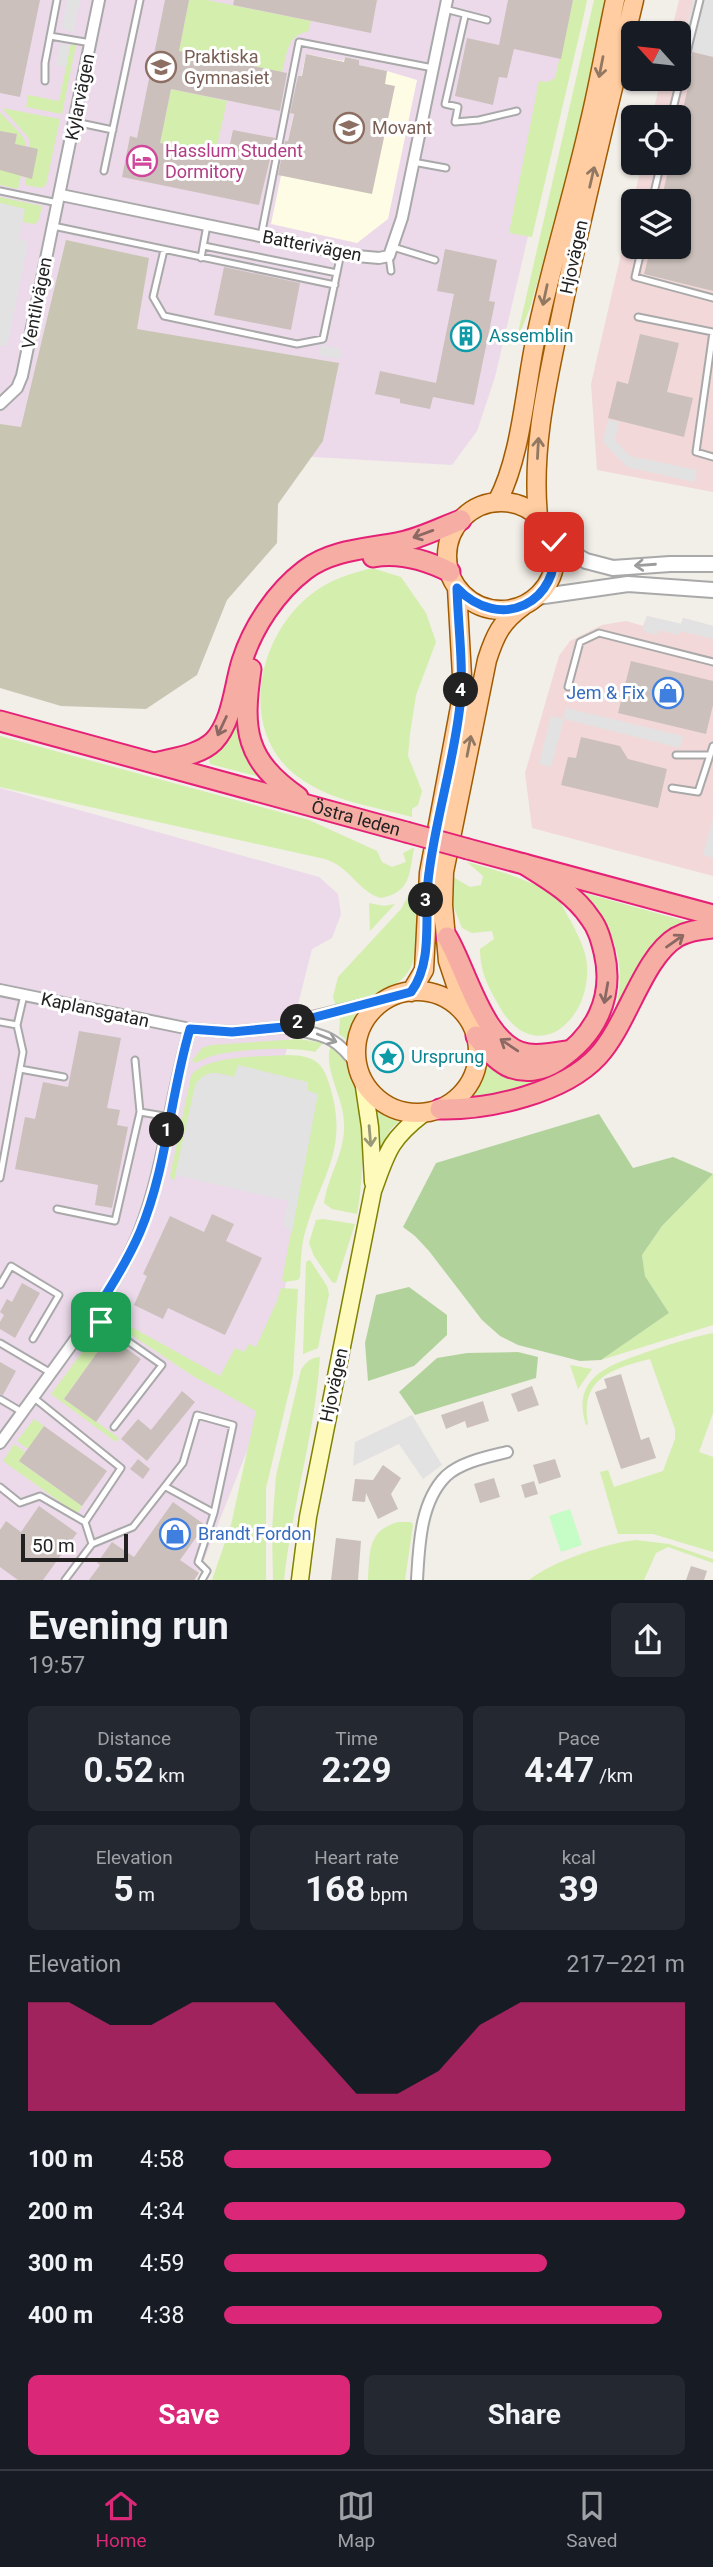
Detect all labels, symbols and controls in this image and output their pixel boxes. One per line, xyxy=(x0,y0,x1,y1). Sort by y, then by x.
north arrow xyxy=(621,21,691,91)
map controls xyxy=(621,21,691,259)
place label: Praktiska Gymnasiet xyxy=(184,46,270,88)
school or university icon: Praktiska Gymnasiet xyxy=(144,50,178,84)
street label: Kylarvägen xyxy=(61,52,98,142)
one-way arrow xyxy=(594,55,607,78)
button: locate xyxy=(621,105,691,175)
school or university icon: Movant xyxy=(332,111,366,145)
place label: Movant xyxy=(372,117,432,138)
place label: Hasslum Student Dormitory xyxy=(165,140,303,182)
hotel icon: Hasslum Student Dormitory xyxy=(125,144,159,178)
one-way arrow xyxy=(586,166,599,189)
button: layers xyxy=(621,189,691,259)
street label: Hjovägen xyxy=(555,218,592,296)
street label: Batterivägen xyxy=(261,226,364,265)
street label: Ventilvägen xyxy=(17,255,56,351)
one-way arrow xyxy=(538,283,551,306)
building icon: Assemblin xyxy=(449,319,483,353)
place label: Assemblin xyxy=(489,325,573,346)
one-way arrow xyxy=(532,437,545,460)
pin xyxy=(524,512,584,572)
icon: check xyxy=(535,523,573,561)
one-way arrow xyxy=(412,529,434,541)
one-way arrow xyxy=(634,559,657,572)
pin: 4 xyxy=(444,672,478,708)
shop icon: Jem & Fix xyxy=(651,676,685,710)
text: 4 xyxy=(455,678,466,701)
place label: Jem & Fix xyxy=(566,682,645,703)
one-way arrow xyxy=(214,715,228,736)
one-way arrow xyxy=(463,735,477,758)
street label: Östra leden xyxy=(309,796,403,840)
pin: 3 xyxy=(408,883,444,918)
text: 3 xyxy=(420,888,431,911)
one-way arrow xyxy=(665,934,684,948)
one-way arrow xyxy=(599,981,612,1004)
street label: Kaplansgatan xyxy=(39,988,151,1031)
pin: 2 xyxy=(280,1004,316,1040)
text: 2 xyxy=(292,1010,303,1033)
one-way arrow xyxy=(316,1033,337,1046)
one-way arrow xyxy=(500,1038,519,1052)
place icon: Ursprung xyxy=(371,1040,405,1074)
place label: Ursprung xyxy=(411,1046,484,1067)
pin: 1 xyxy=(150,1112,184,1148)
text: 1 xyxy=(161,1118,172,1141)
one-way arrow xyxy=(364,1124,377,1146)
pin xyxy=(71,1292,131,1352)
icon: arrive xyxy=(82,1303,120,1341)
street label: Hjovägen xyxy=(315,1346,352,1424)
shop icon: Brandt Fordon xyxy=(158,1517,192,1551)
place label: Brandt Fordon xyxy=(198,1523,312,1544)
scale bar xyxy=(21,1531,128,1563)
text: 50 m xyxy=(32,1534,75,1557)
button: share xyxy=(611,1603,685,1677)
text: Evening run xyxy=(28,1604,229,1648)
text: 19:57 xyxy=(28,1652,85,1679)
text: Distance xyxy=(97,1727,171,1750)
text: Time xyxy=(335,1727,378,1750)
text: Pace xyxy=(558,1727,600,1750)
text: 0.52 xyxy=(83,1750,154,1791)
text: 2:29 xyxy=(321,1750,392,1791)
text: 4:47 xyxy=(524,1750,594,1791)
text: km xyxy=(154,1764,185,1787)
text: /km xyxy=(594,1764,633,1787)
text: Elevation xyxy=(96,1846,173,1869)
text: Heart rate xyxy=(314,1846,399,1869)
text: kcal xyxy=(562,1846,596,1869)
text: 5 xyxy=(113,1869,134,1910)
text: 168 xyxy=(305,1869,365,1910)
text: 39 xyxy=(559,1869,599,1910)
text: m xyxy=(134,1883,155,1906)
text: bpm xyxy=(365,1883,408,1906)
text: Elevation xyxy=(28,1951,121,1978)
text: 217–221 m xyxy=(566,1951,685,1978)
text: 100 m xyxy=(28,2146,93,2173)
text: 4:58 xyxy=(140,2146,184,2173)
text: 200 m xyxy=(28,2198,93,2225)
text: 4:34 xyxy=(140,2198,184,2225)
text: 300 m xyxy=(28,2250,93,2277)
text: 4:59 xyxy=(140,2250,184,2277)
text: 400 m xyxy=(28,2302,93,2329)
text: 4:38 xyxy=(140,2302,184,2329)
button: Save xyxy=(28,2375,350,2455)
button: Share xyxy=(364,2375,685,2455)
tab: Home xyxy=(95,2487,147,2552)
tab: Map xyxy=(337,2487,375,2552)
tab: Saved xyxy=(566,2487,618,2552)

